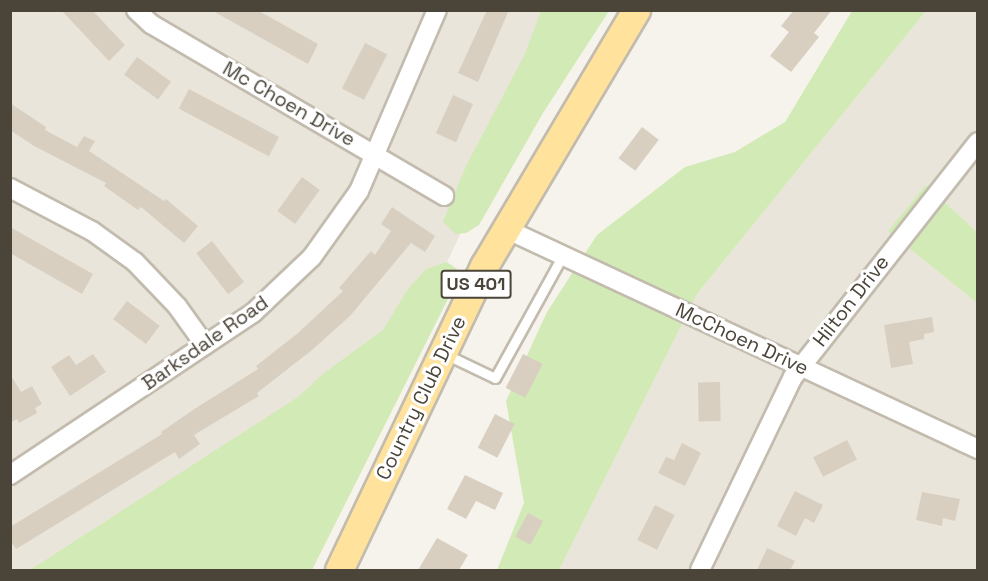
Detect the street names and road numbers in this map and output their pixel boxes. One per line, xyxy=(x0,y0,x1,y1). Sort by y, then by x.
street label: Mc Choen Drive xyxy=(218,56,360,152)
street label: Hilton Drive xyxy=(808,250,894,352)
road number: US 401 xyxy=(440,269,512,299)
street label: Barksdale Road xyxy=(137,291,273,395)
street label: McChoen Drive xyxy=(672,298,812,380)
street label: Country Club Drive xyxy=(371,312,471,484)

